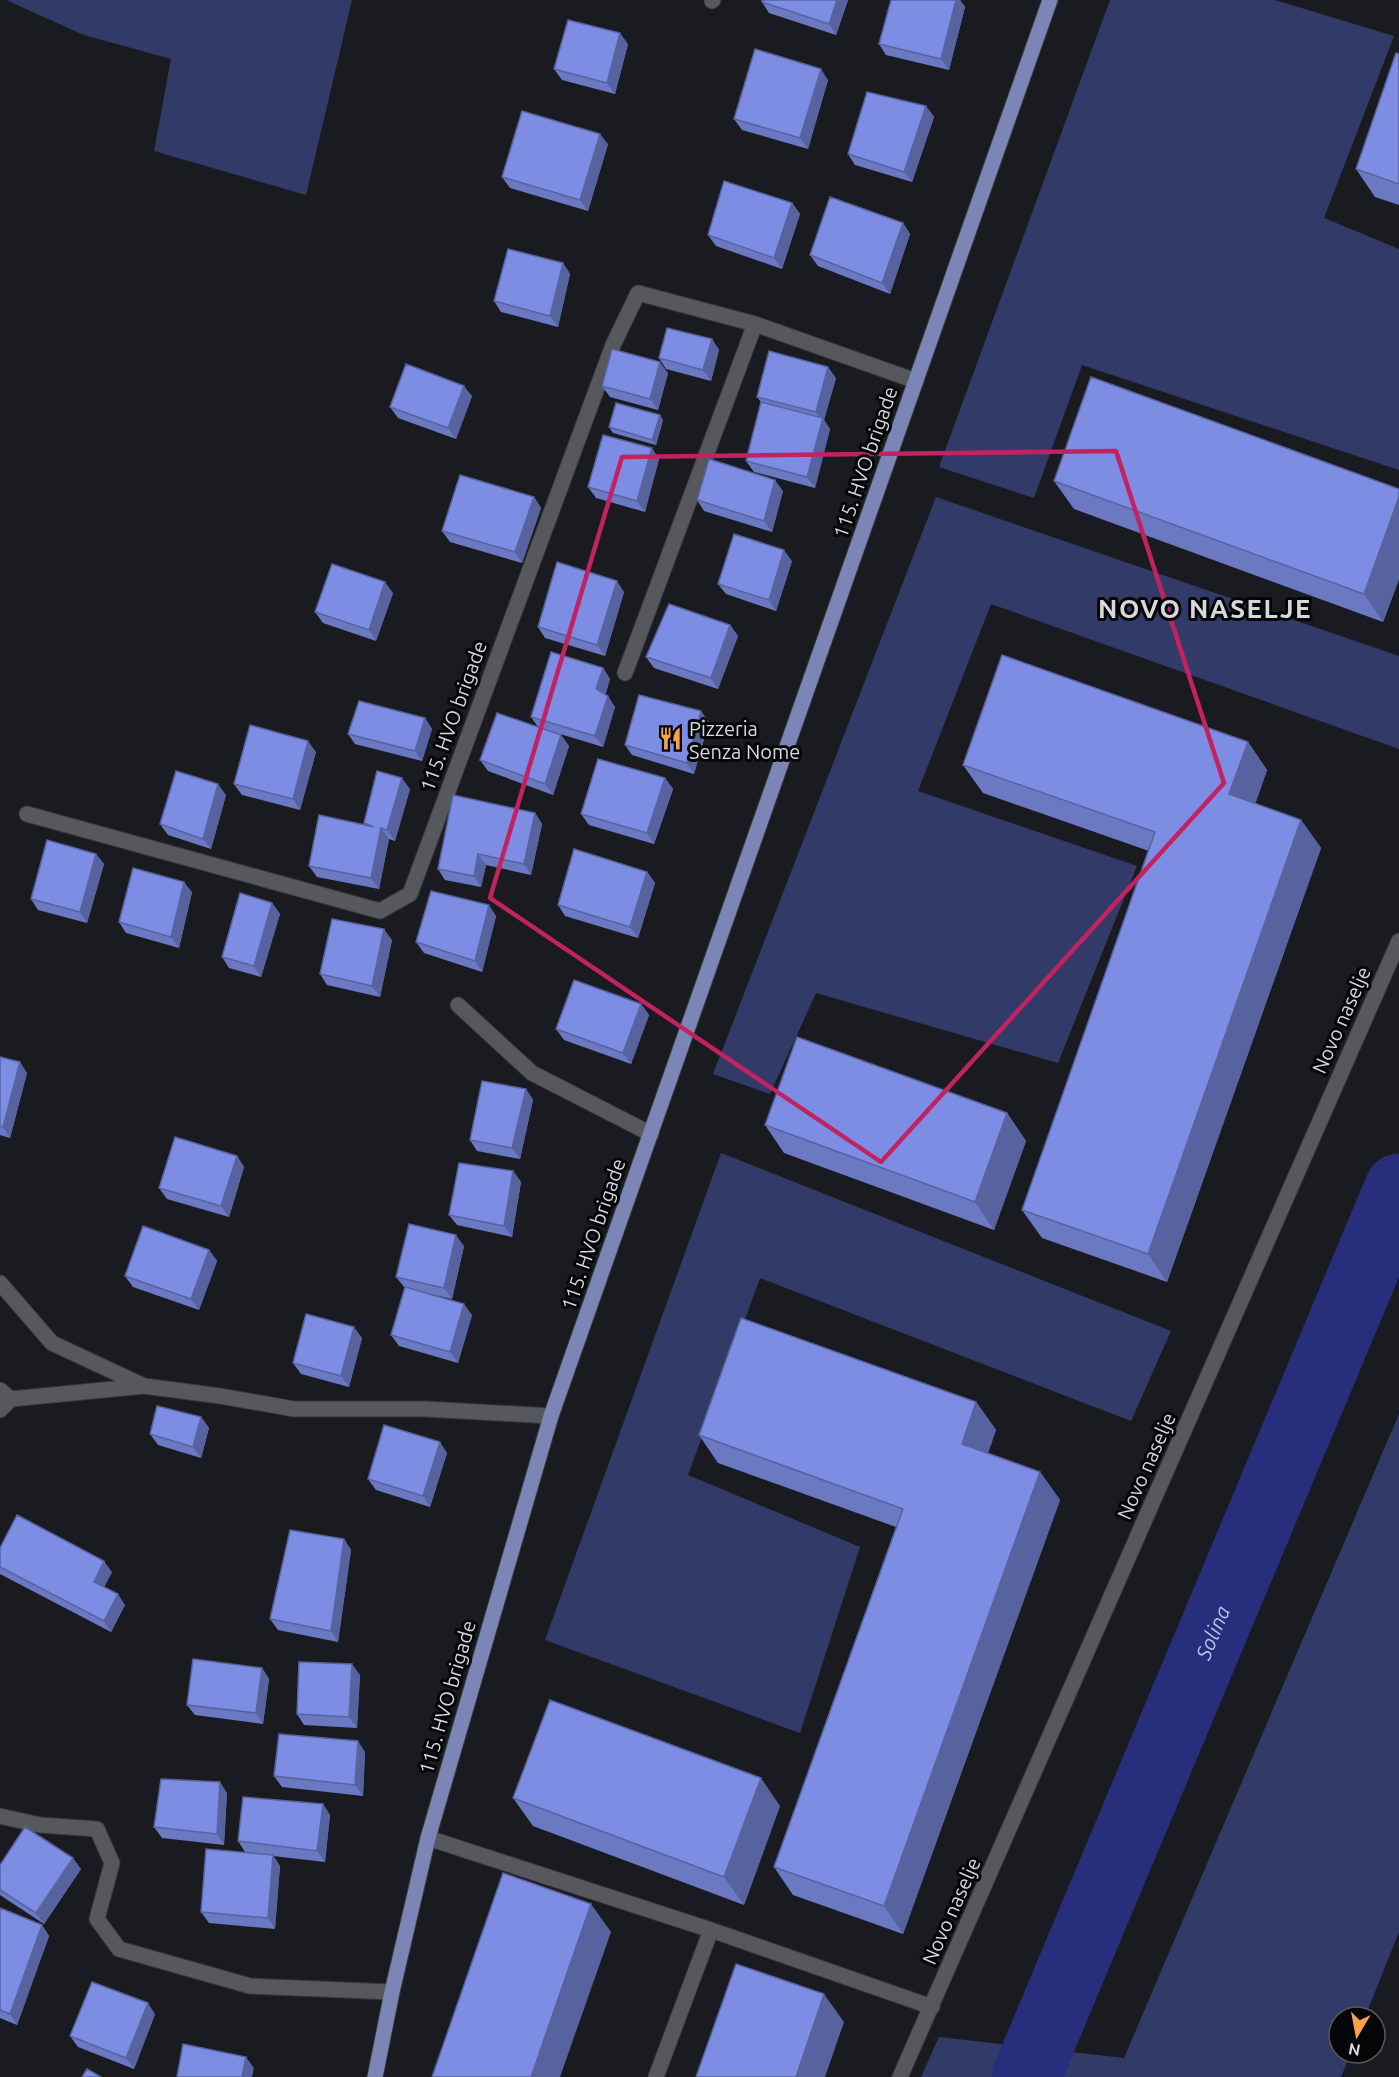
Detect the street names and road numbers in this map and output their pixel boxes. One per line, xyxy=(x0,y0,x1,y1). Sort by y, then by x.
street label: 115. HVO brigade xyxy=(828,383,902,541)
street label: 115. HVO brigade xyxy=(415,638,491,794)
street label: Novo naselje xyxy=(1307,963,1375,1077)
street label: 115. HVO brigade xyxy=(556,1155,630,1313)
street label: Novo naselje xyxy=(1112,1409,1180,1523)
street label: 115. HVO brigade xyxy=(414,1618,480,1776)
street label: Novo naselje xyxy=(917,1854,985,1968)

